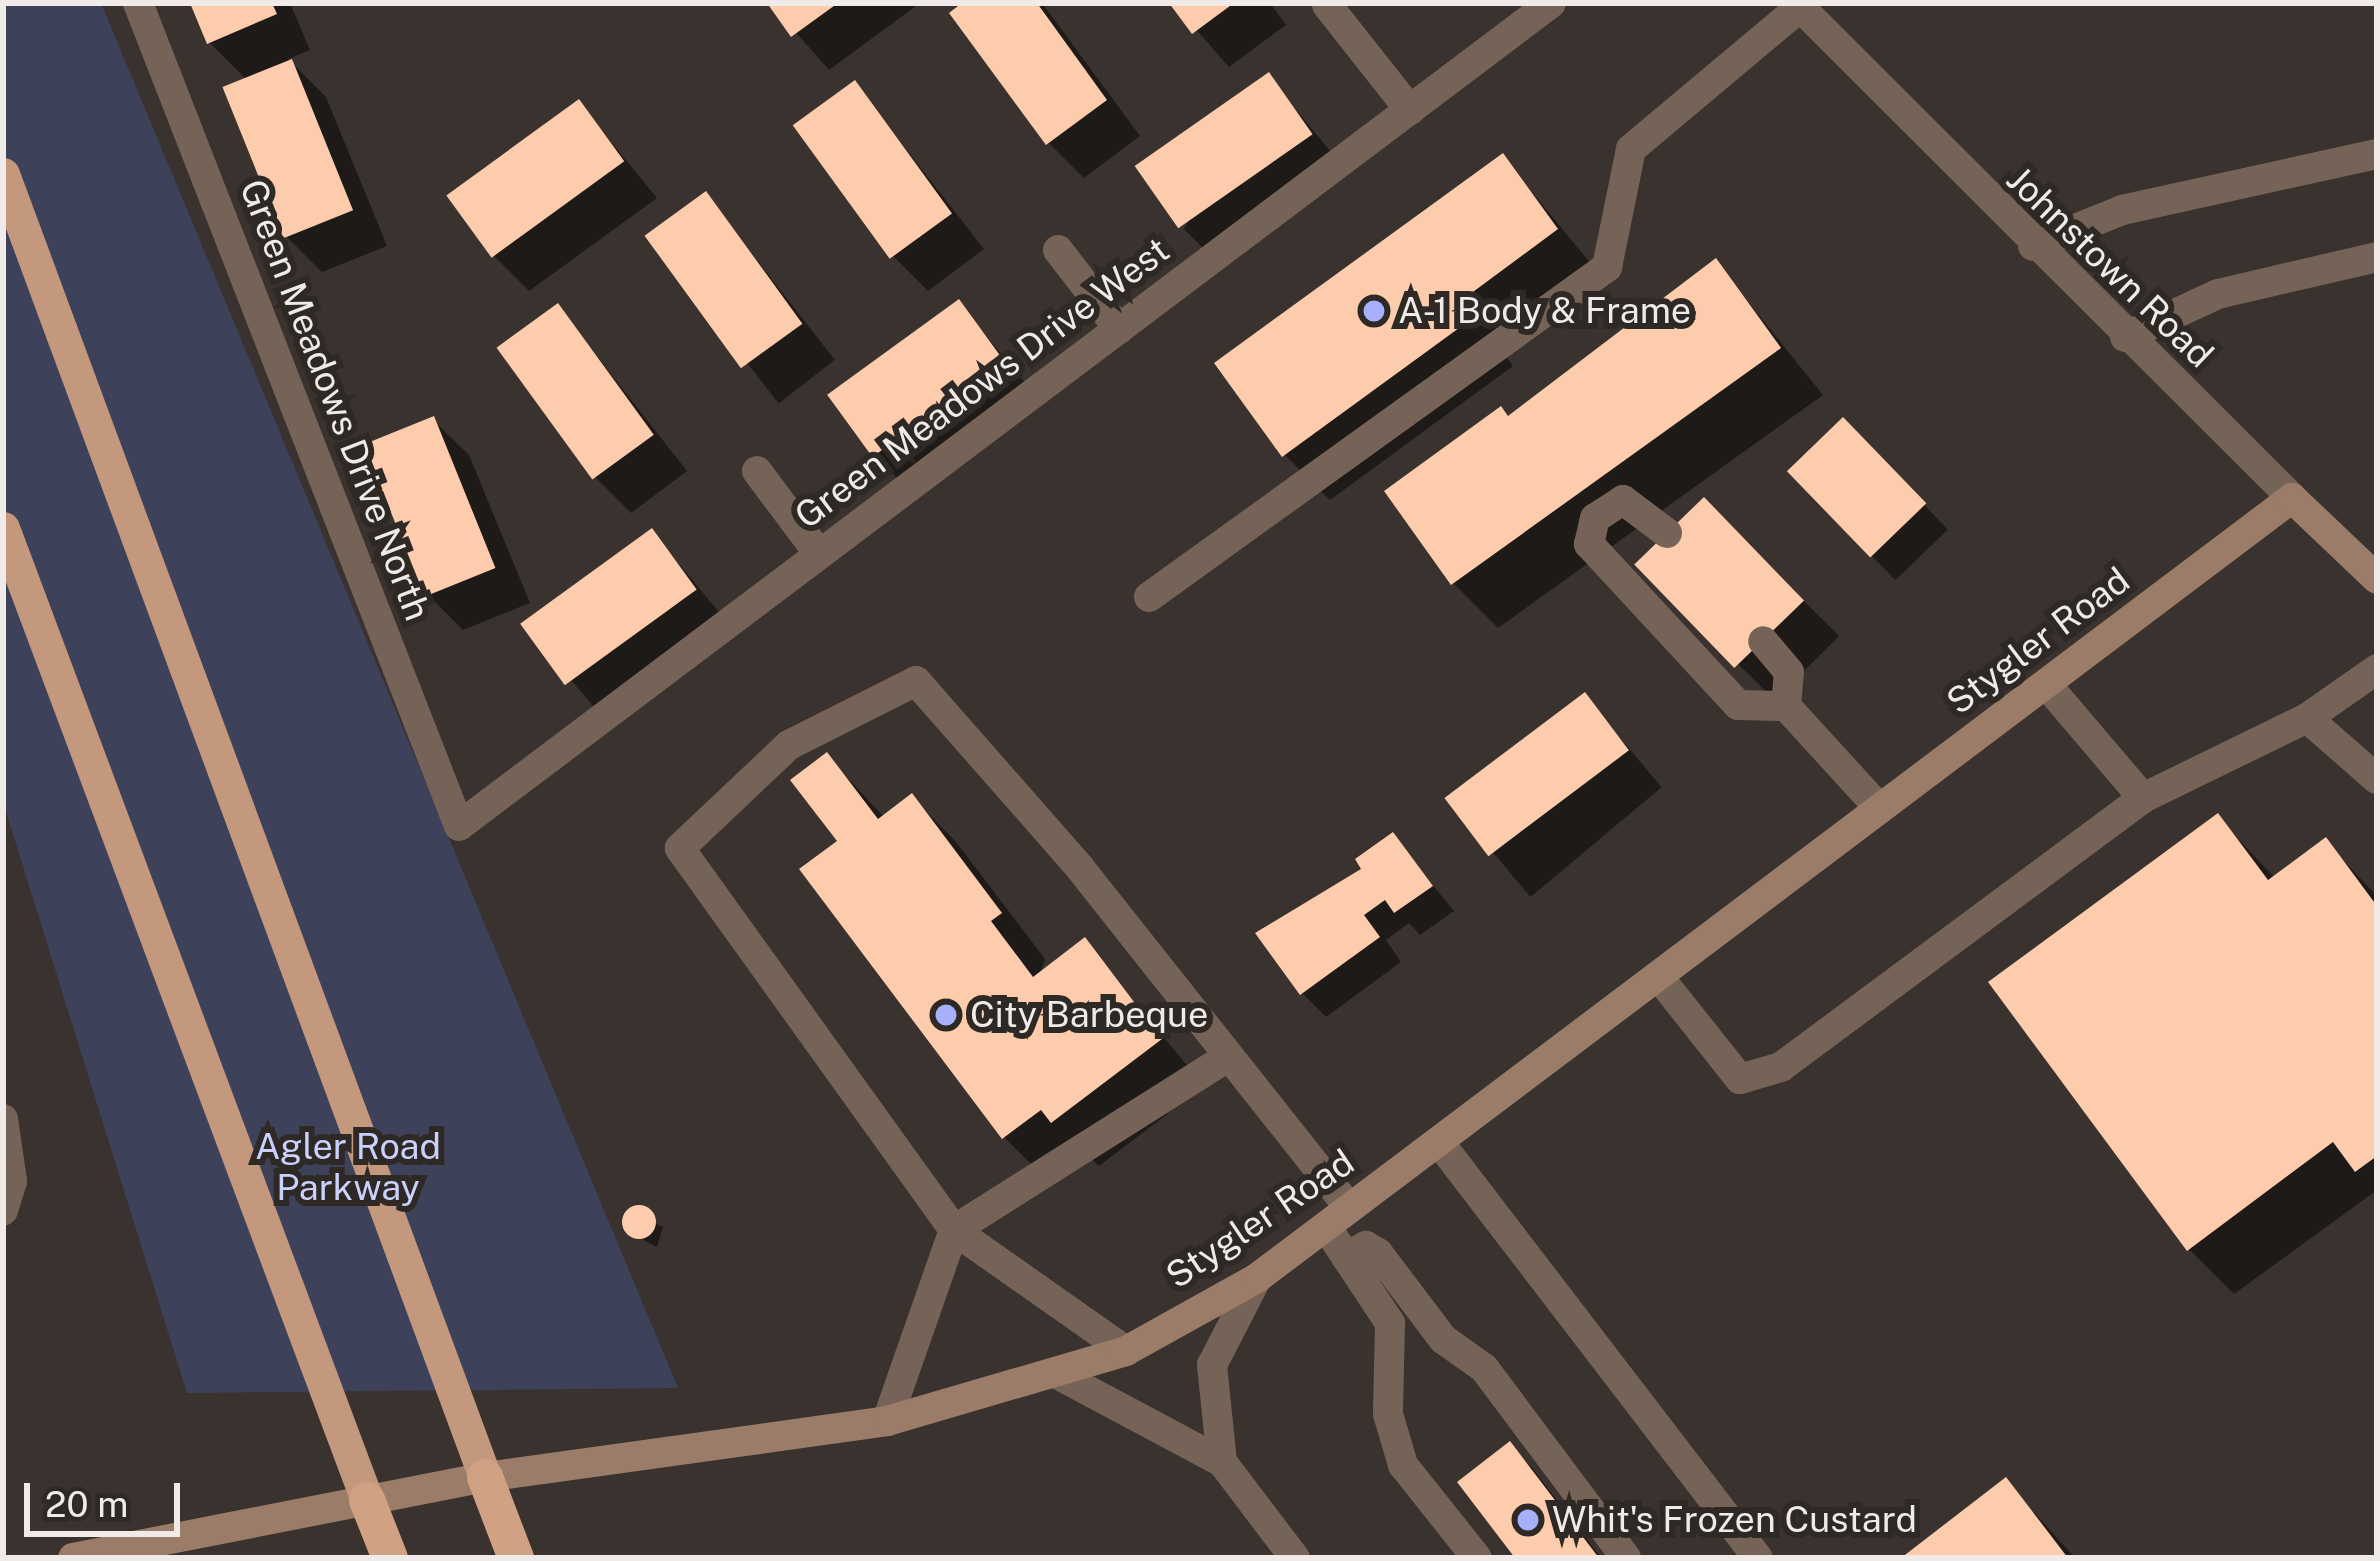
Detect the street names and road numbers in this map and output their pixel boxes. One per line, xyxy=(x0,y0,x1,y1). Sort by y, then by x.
street label: Johnstown Road xyxy=(1998,158,2222,376)
street label: Green Meadows Drive North xyxy=(231,173,439,627)
street label: Green Meadows Drive West xyxy=(786,228,1178,538)
street label: Stygler Road xyxy=(1938,558,2138,724)
street label: Stygler Road xyxy=(1158,1140,1362,1298)

